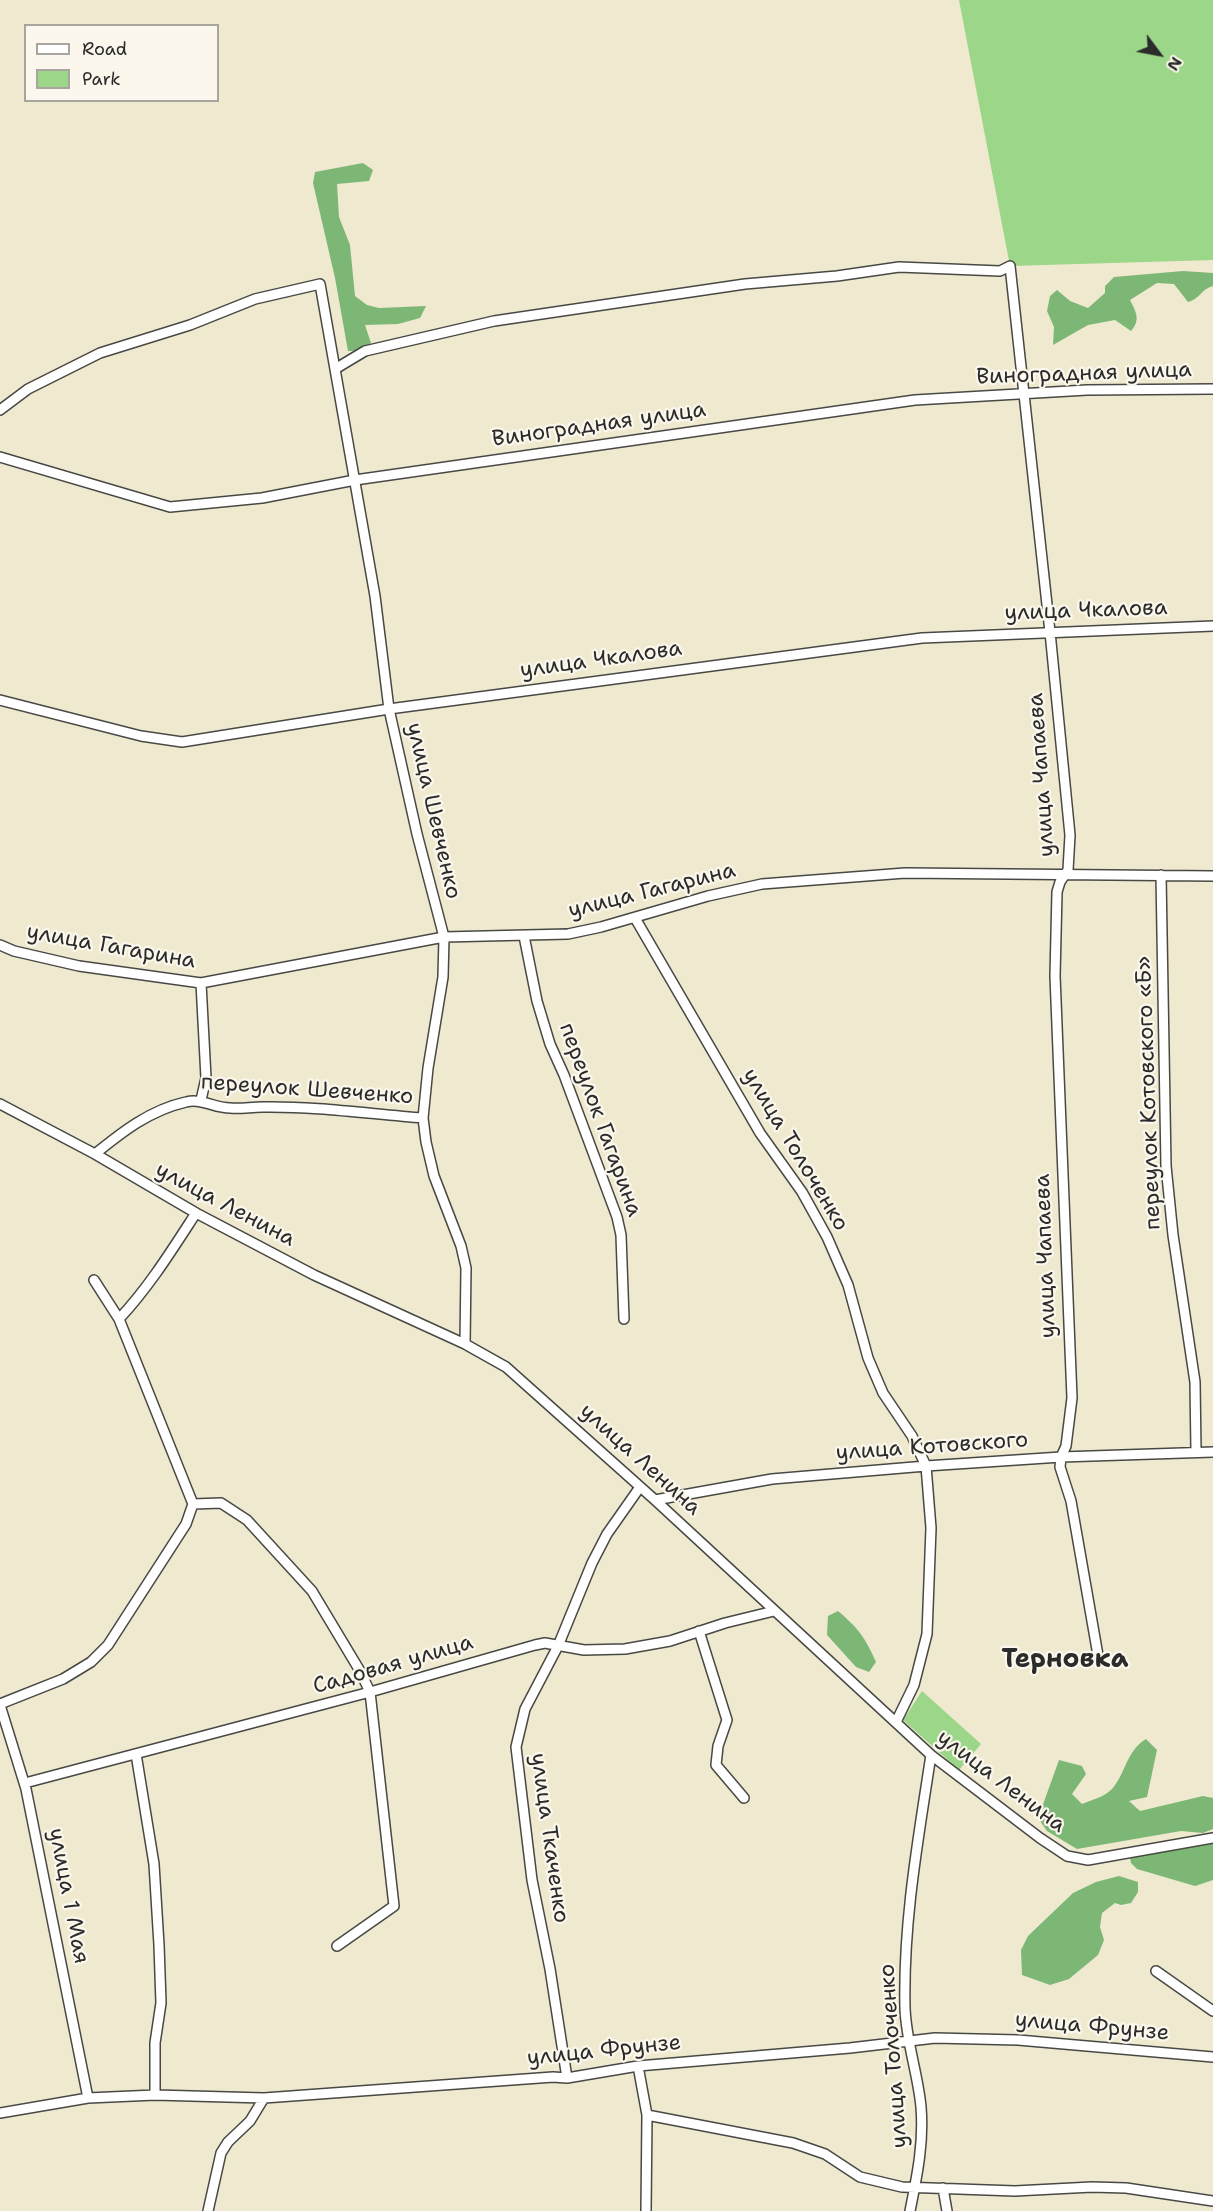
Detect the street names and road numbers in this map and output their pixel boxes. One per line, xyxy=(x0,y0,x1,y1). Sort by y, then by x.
street label: Виноградная улица xyxy=(976,357,1192,391)
street label: Виноградная улица xyxy=(490,397,708,453)
street label: улица Чкалова xyxy=(1004,595,1168,627)
street label: улица Чкалова xyxy=(518,636,684,684)
street label: улица Чапаева xyxy=(1023,692,1061,858)
street label: улица Шевченко xyxy=(400,720,466,902)
street label: улица Гагарина xyxy=(566,857,738,925)
street label: улица Гагарина xyxy=(24,919,198,975)
street label: переулок Котовского «Б» xyxy=(1131,956,1167,1230)
street label: переулок Гагарина xyxy=(553,1020,647,1220)
street label: улица Толоченко xyxy=(736,1064,854,1236)
street label: переулок Шевченко xyxy=(200,1069,414,1111)
street label: улица Ленина xyxy=(151,1157,299,1253)
street label: улица Чапаева xyxy=(1030,1173,1062,1339)
street label: улица Ленина xyxy=(574,1399,706,1521)
street label: улица Котовского xyxy=(835,1427,1029,1467)
street label: Садовая улица xyxy=(310,1630,476,1700)
street label: улица Ленина xyxy=(931,1725,1071,1839)
street label: улица Ткаченко xyxy=(524,1751,574,1925)
street label: улица 1 Мая xyxy=(42,1826,94,1966)
street label: улица Толоченко xyxy=(874,1963,914,2149)
street label: улица Фрунзе xyxy=(1014,2007,1170,2047)
street label: улица Фрунзе xyxy=(526,2030,682,2072)

